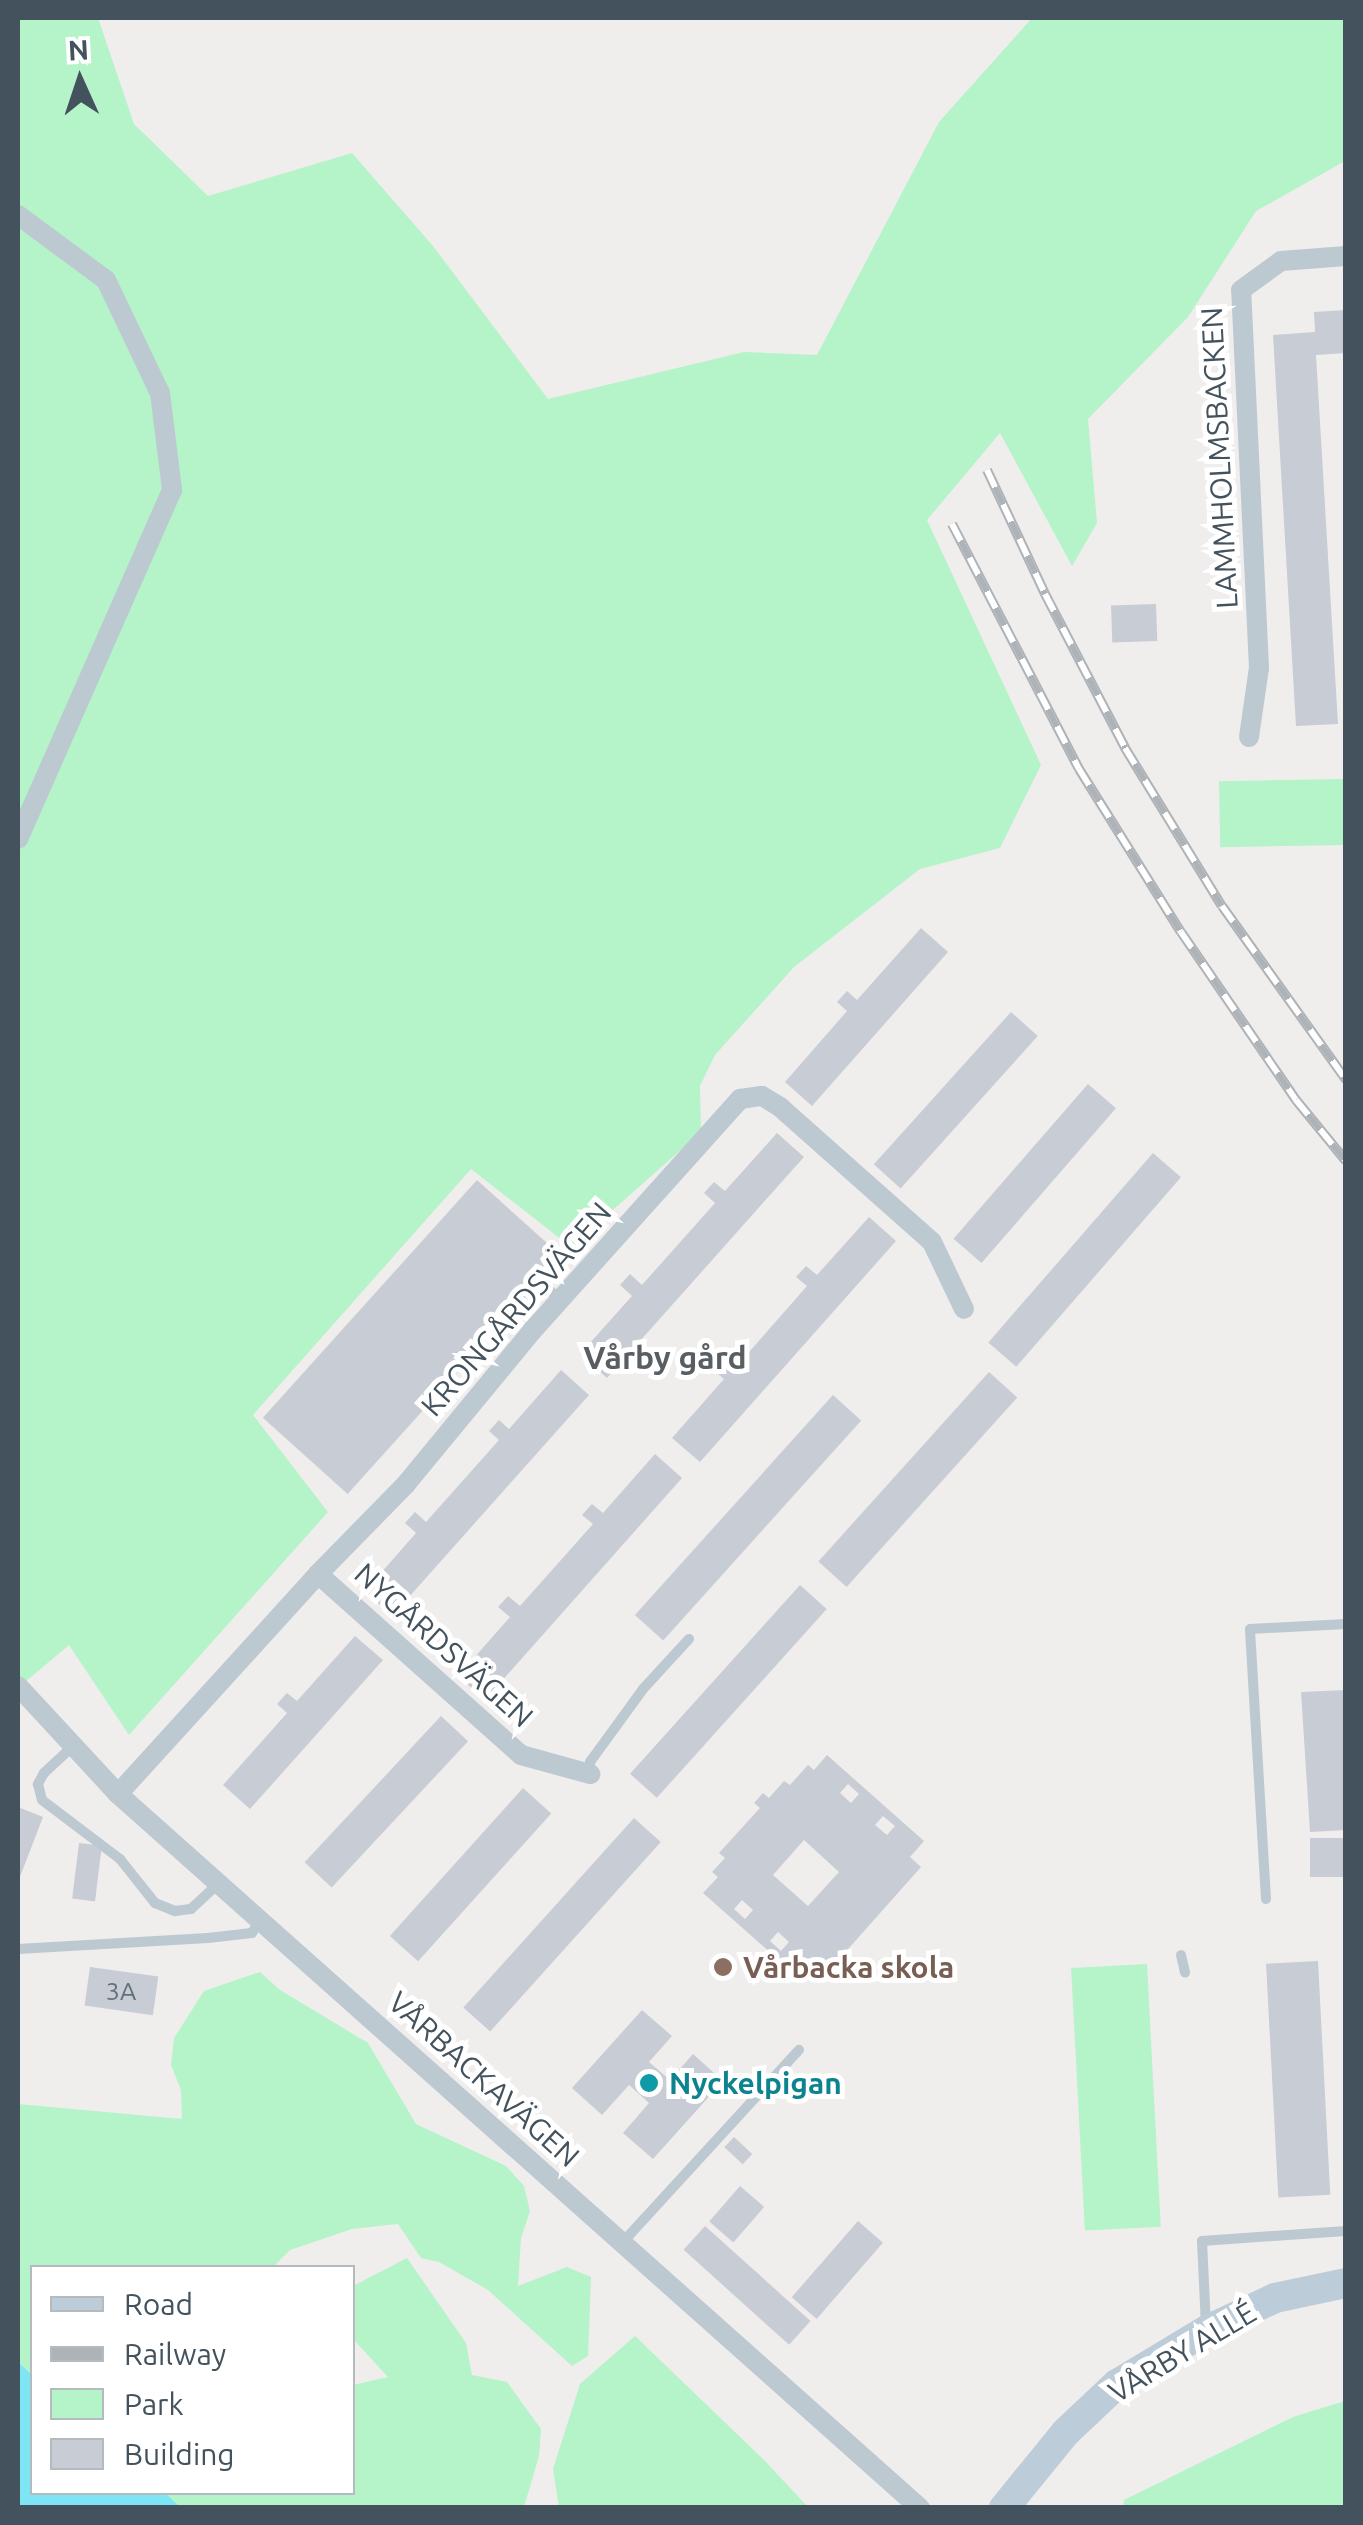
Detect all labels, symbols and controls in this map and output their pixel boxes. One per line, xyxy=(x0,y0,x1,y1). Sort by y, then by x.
north arrow xyxy=(30,30,130,130)
text: N xyxy=(67,34,90,66)
street label: LAMMHOLMSBACKEN xyxy=(1193,306,1245,610)
street label: KRONGÅRDSVÄGEN xyxy=(413,1195,619,1423)
district label: Vårby gård xyxy=(583,1338,747,1376)
street label: NYGÅRDSVÄGEN xyxy=(347,1555,541,1735)
place label: Vårbacka skola xyxy=(743,1949,954,1985)
marker: Vårbacka skola xyxy=(712,1956,734,1978)
house number: 3A xyxy=(106,1976,136,2006)
street label: VÅRBACKAVÄGEN xyxy=(381,1984,587,2174)
place label: Nyckelpigan xyxy=(669,2065,842,2101)
marker: Nyckelpigan xyxy=(638,2072,660,2094)
legend xyxy=(30,2265,355,2495)
text: Road xyxy=(124,2287,193,2321)
street label: VÅRBY ALLÉ xyxy=(1102,2294,1262,2410)
text: Railway xyxy=(124,2337,226,2371)
text: Park xyxy=(124,2387,184,2421)
text: Building xyxy=(124,2437,235,2471)

